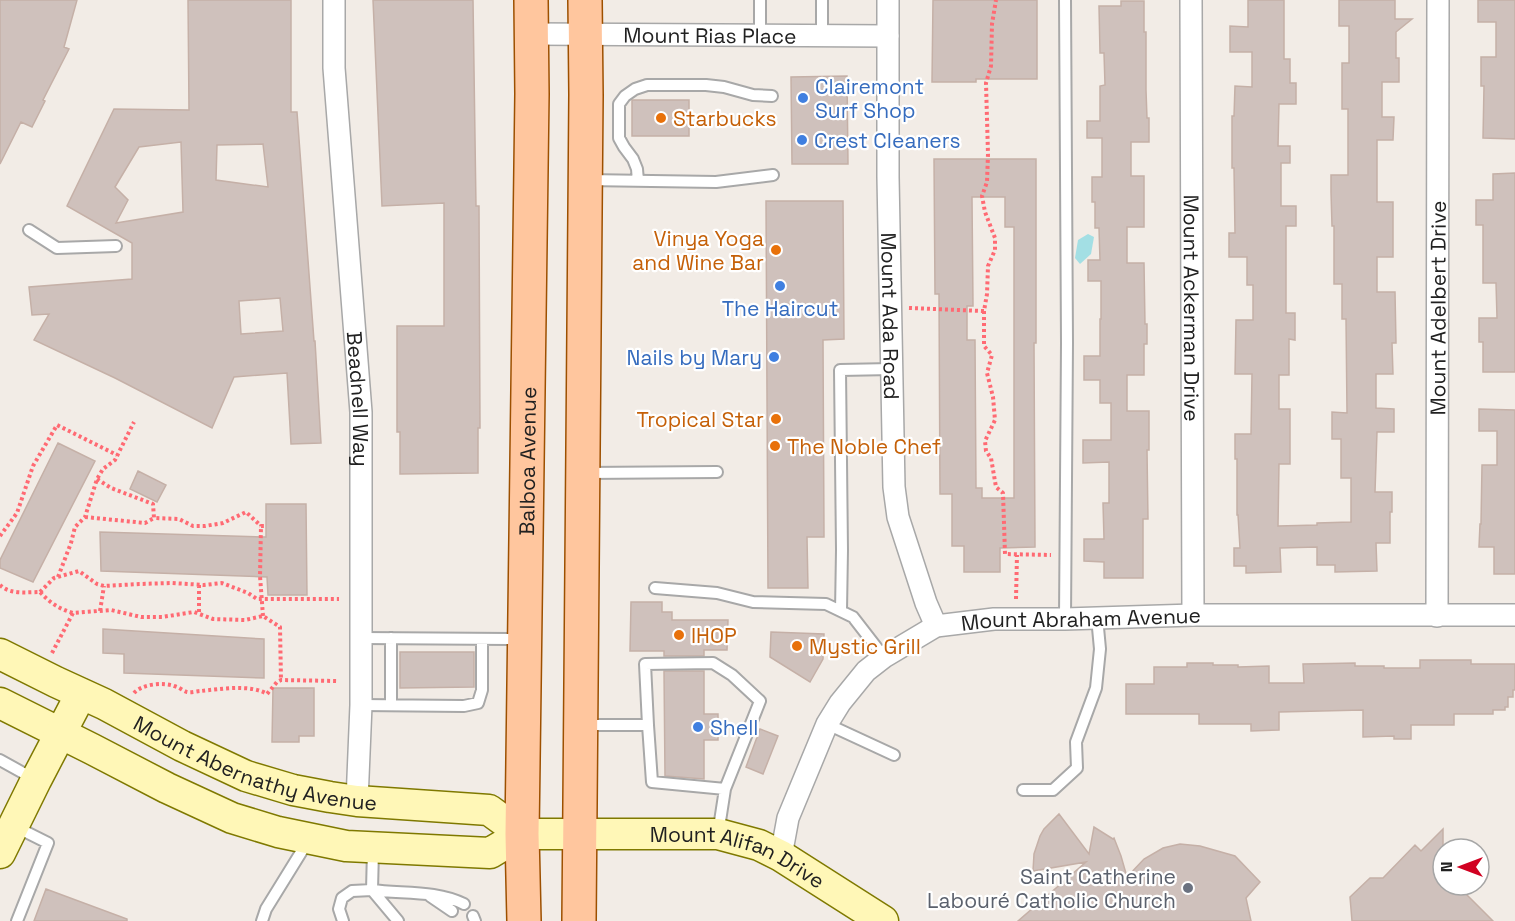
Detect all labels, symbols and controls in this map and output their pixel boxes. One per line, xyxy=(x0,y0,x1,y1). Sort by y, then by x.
street label: Mount Rias Place xyxy=(623,21,797,49)
place label: Clairemont Surf Shop xyxy=(815,73,924,124)
marker: Clairemont Surf Shop xyxy=(796,91,810,105)
place label: Starbucks xyxy=(673,105,777,132)
marker: Starbucks xyxy=(654,111,668,125)
place label: Crest Cleaners xyxy=(814,127,961,154)
marker: Crest Cleaners xyxy=(795,133,809,147)
street label: Mount Ackerman Drive xyxy=(1178,194,1206,422)
street label: Mount Adelbert Drive xyxy=(1424,200,1451,416)
place label: Vinya Yoga and Wine Bar xyxy=(632,225,764,276)
street label: Mount Ada Road xyxy=(876,232,906,400)
marker: Vinya Yoga and Wine Bar xyxy=(769,243,783,257)
marker: The Haircut xyxy=(773,279,787,293)
place label: The Haircut xyxy=(722,295,838,322)
street label: Beadnell Way xyxy=(341,330,375,467)
place label: Nails by Mary xyxy=(626,344,762,371)
marker: Nails by Mary xyxy=(767,350,781,364)
street label: Balboa Avenue xyxy=(513,386,542,536)
place label: Tropical Star xyxy=(636,406,764,433)
marker: Tropical Star xyxy=(769,412,783,426)
place label: The Noble Chef xyxy=(787,433,941,460)
marker: The Noble Chef xyxy=(768,439,782,453)
street label: Mount Abraham Avenue xyxy=(959,602,1201,636)
place label: IHOP xyxy=(691,622,737,649)
marker: IHOP xyxy=(672,628,686,642)
place label: Mystic Grill xyxy=(809,633,921,660)
marker: Mystic Grill xyxy=(790,639,804,653)
street label: Mount Abernathy Avenue xyxy=(129,709,378,816)
place label: Shell xyxy=(710,714,758,741)
marker: Shell xyxy=(691,720,705,734)
street label: Mount Alifan Drive xyxy=(650,820,830,894)
north arrow xyxy=(1431,837,1491,897)
text: N xyxy=(1436,862,1457,872)
place label: Saint Catherine Labouré Catholic Church xyxy=(927,863,1176,914)
marker: Saint Catherine Labouré Catholic Church xyxy=(1181,881,1195,895)

